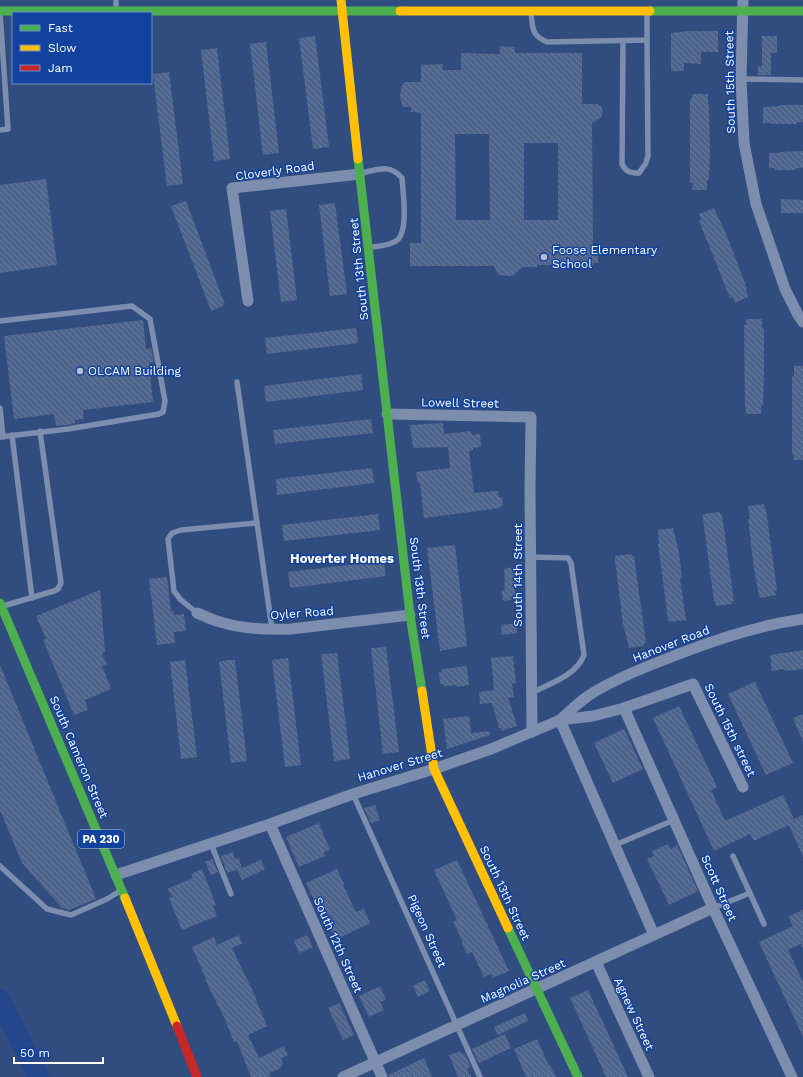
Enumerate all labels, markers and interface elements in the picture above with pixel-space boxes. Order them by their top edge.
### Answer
legend [12,12,152,84]
text: Fast [48,21,73,35]
street label: South 15th Street [722,30,738,134]
text: Slow [48,41,76,55]
text: Jam [48,61,73,75]
street label: Cloverly Road [235,159,315,183]
street label: South 13th Street [347,217,371,321]
place label: Foose Elementary School [552,243,658,271]
marker: Foose Elementary School [539,252,549,262]
place label: OLCAM Building [88,364,182,378]
marker: OLCAM Building [75,366,85,376]
street label: Lowell Street [421,395,499,411]
street label: South 14th Street [511,523,525,627]
street label: South 13th Street [407,536,433,640]
district label: Hoverter Homes [290,551,394,566]
street label: Oyler Road [270,604,334,622]
street label: Hanover Road [631,623,711,665]
street label: South 15th street [701,681,759,779]
street label: South Cameron Street [47,694,111,820]
street label: Hanover Street [356,745,444,785]
road number: PA 230 [78,830,124,848]
street label: South 13th Street [477,843,533,943]
street label: Scott Street [698,853,740,923]
street label: Pigeon Street [405,892,449,970]
street label: South 12th Street [311,895,365,995]
street label: Magnolia Street [478,956,568,1006]
street label: Agnew Street [611,975,657,1053]
scale bar [14,1039,103,1065]
text: 50 m [20,1046,50,1060]

